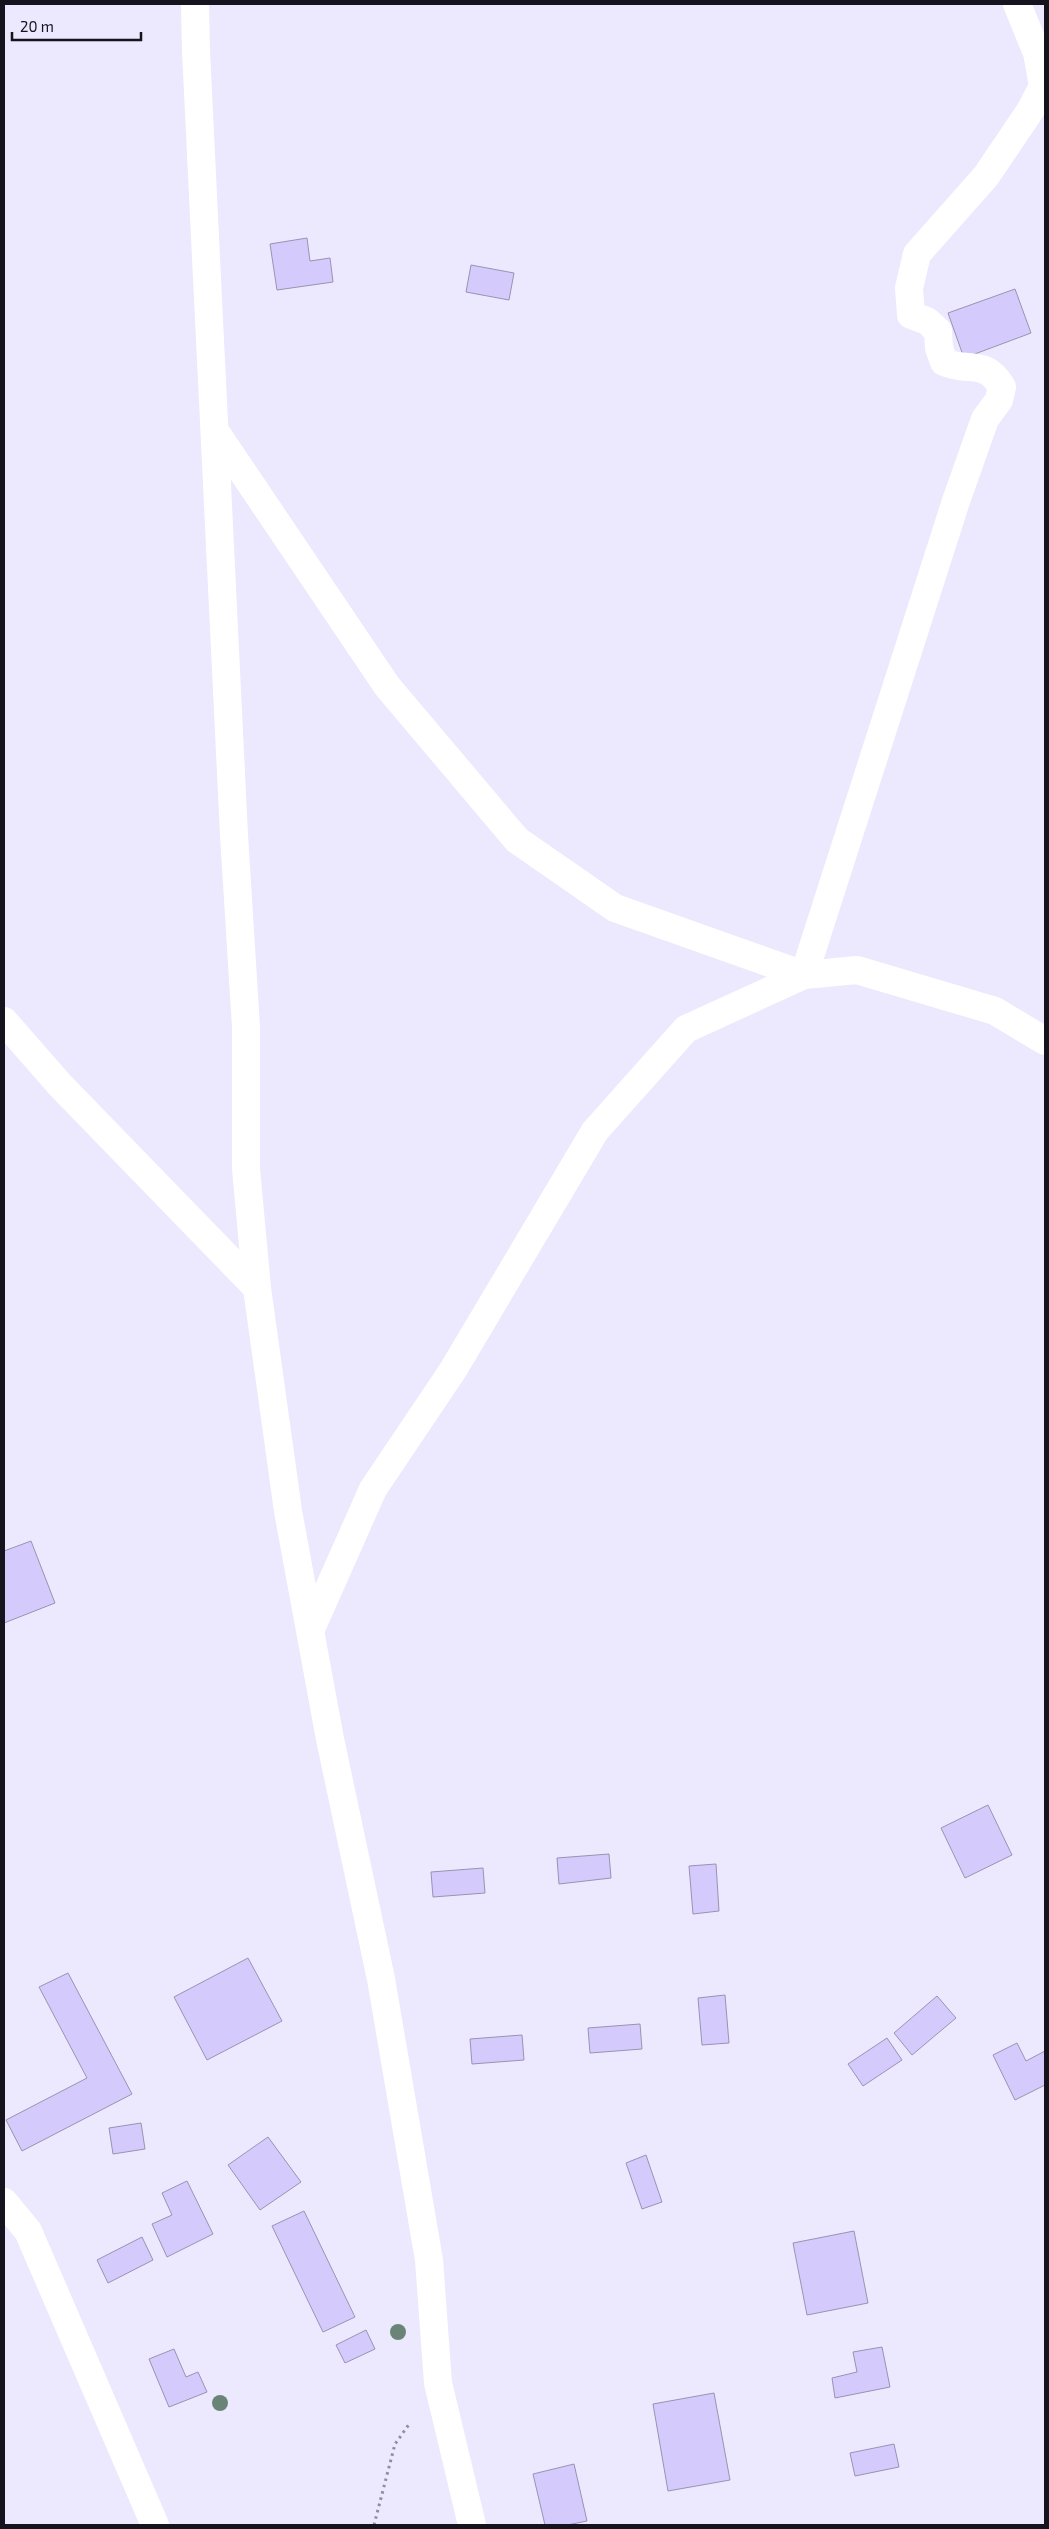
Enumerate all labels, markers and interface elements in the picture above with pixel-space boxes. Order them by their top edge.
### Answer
scale bar [12,10,141,42]
text: 20 m [20,17,54,35]

